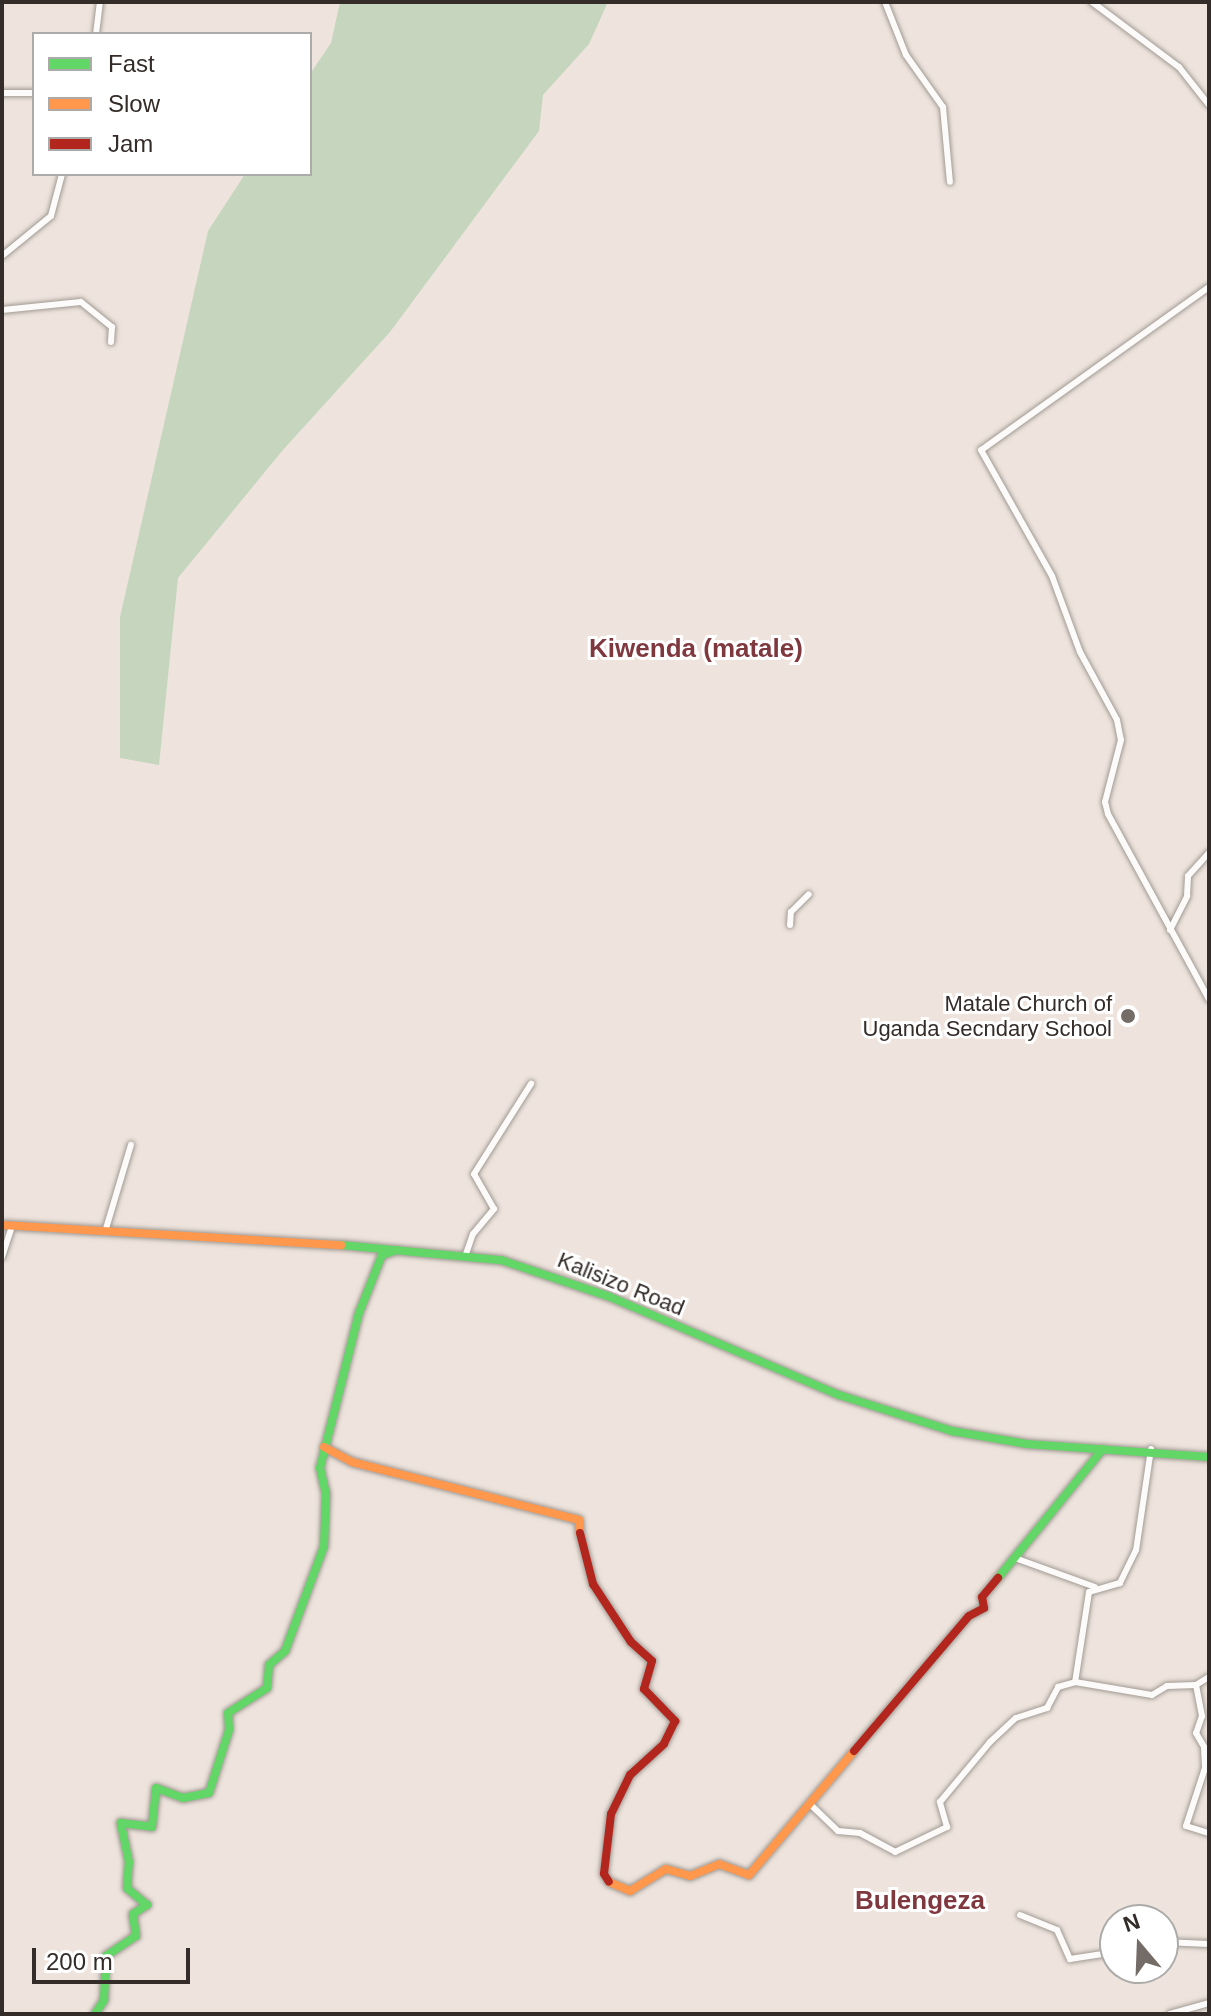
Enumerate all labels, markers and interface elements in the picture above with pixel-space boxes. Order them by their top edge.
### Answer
legend [32,32,312,176]
text: Fast [108,50,155,77]
text: Slow [108,90,160,117]
text: Jam [108,130,153,157]
district label: Kiwenda (matale) [589,633,803,665]
place label: Matale Church of Uganda Secndary School [863,990,1112,1042]
marker: Matale Church of Uganda Secndary School [1119,1007,1137,1025]
street label: Kalisizo Road [554,1247,688,1321]
district label: Bulengeza [855,1885,985,1917]
north arrow [1099,1904,1179,1984]
text: N [1120,1908,1143,1937]
scale bar [36,1932,194,1982]
text: 200 m [46,1948,113,1975]

